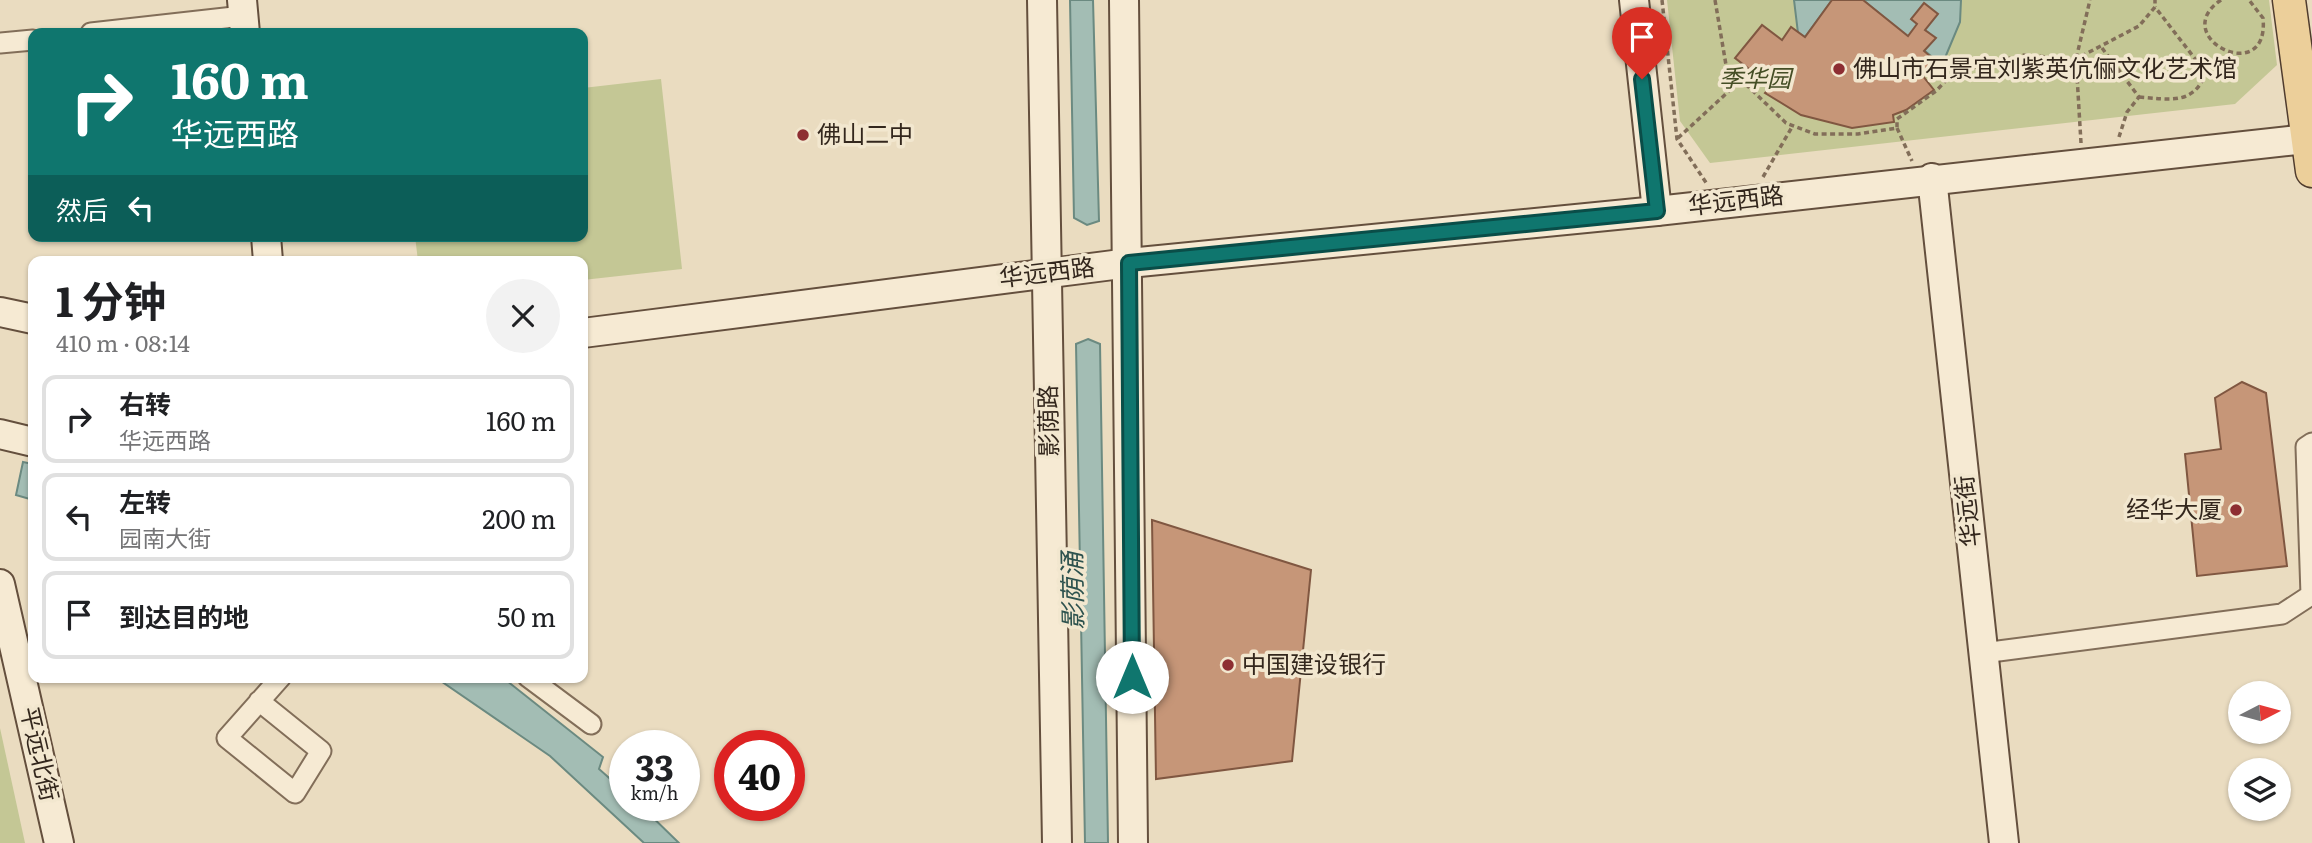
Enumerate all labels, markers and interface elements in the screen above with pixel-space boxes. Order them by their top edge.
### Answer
pin [1612,7,1672,79]
icon: arrive [1623,18,1661,56]
text: 160 m [171,41,309,114]
place label: 佛山市石景宜刘紫英伉俪文化艺术馆 [1853,49,2237,84]
icon: right [56,56,147,147]
park label: 季华园 [1719,59,1794,94]
marker: 佛山市石景宜刘紫英伉俪文化艺术馆 [1831,61,1847,77]
text: 华远西路 [171,108,299,156]
place label: 佛山二中 [817,115,913,150]
marker: 佛山二中 [795,127,811,143]
street label: 华远西路 [1686,175,1785,222]
text: 然后 [56,189,108,228]
icon: left [122,189,160,227]
street label: 华远西路 [997,247,1096,294]
text: 1 分钟 [56,268,166,330]
button: close [486,279,560,353]
text: 410 m · 08:14 [56,325,190,359]
text: 右转 [119,383,171,422]
street label: 影荫路 [1028,385,1065,457]
icon: right [60,400,98,438]
text: 160 m [486,400,556,439]
text: 华远西路 [119,422,211,456]
street label: 华远街 [1944,474,1987,549]
text: 左转 [119,481,171,520]
place label: 经华大厦 [2126,490,2222,525]
icon: left [60,498,98,536]
text: 200 m [482,498,556,537]
marker: 经华大厦 [2228,502,2244,518]
text: 园南大街 [119,520,211,554]
water label: 影荫涌 [1050,549,1091,630]
icon: arrive [60,596,98,634]
text: 到达目的地 [119,596,249,635]
text: 50 m [497,596,556,635]
position arrow [1095,640,1169,714]
place label: 中国建设银行 [1242,645,1386,680]
marker: 中国建设银行 [1220,657,1236,673]
north arrow [2228,681,2291,744]
map controls [2228,681,2291,821]
street label: 平远北街 [14,703,69,804]
speed limit sign: 40 [714,730,805,821]
text: 33 [635,740,674,792]
button: layers [2228,758,2291,821]
text: km/h [631,779,678,806]

